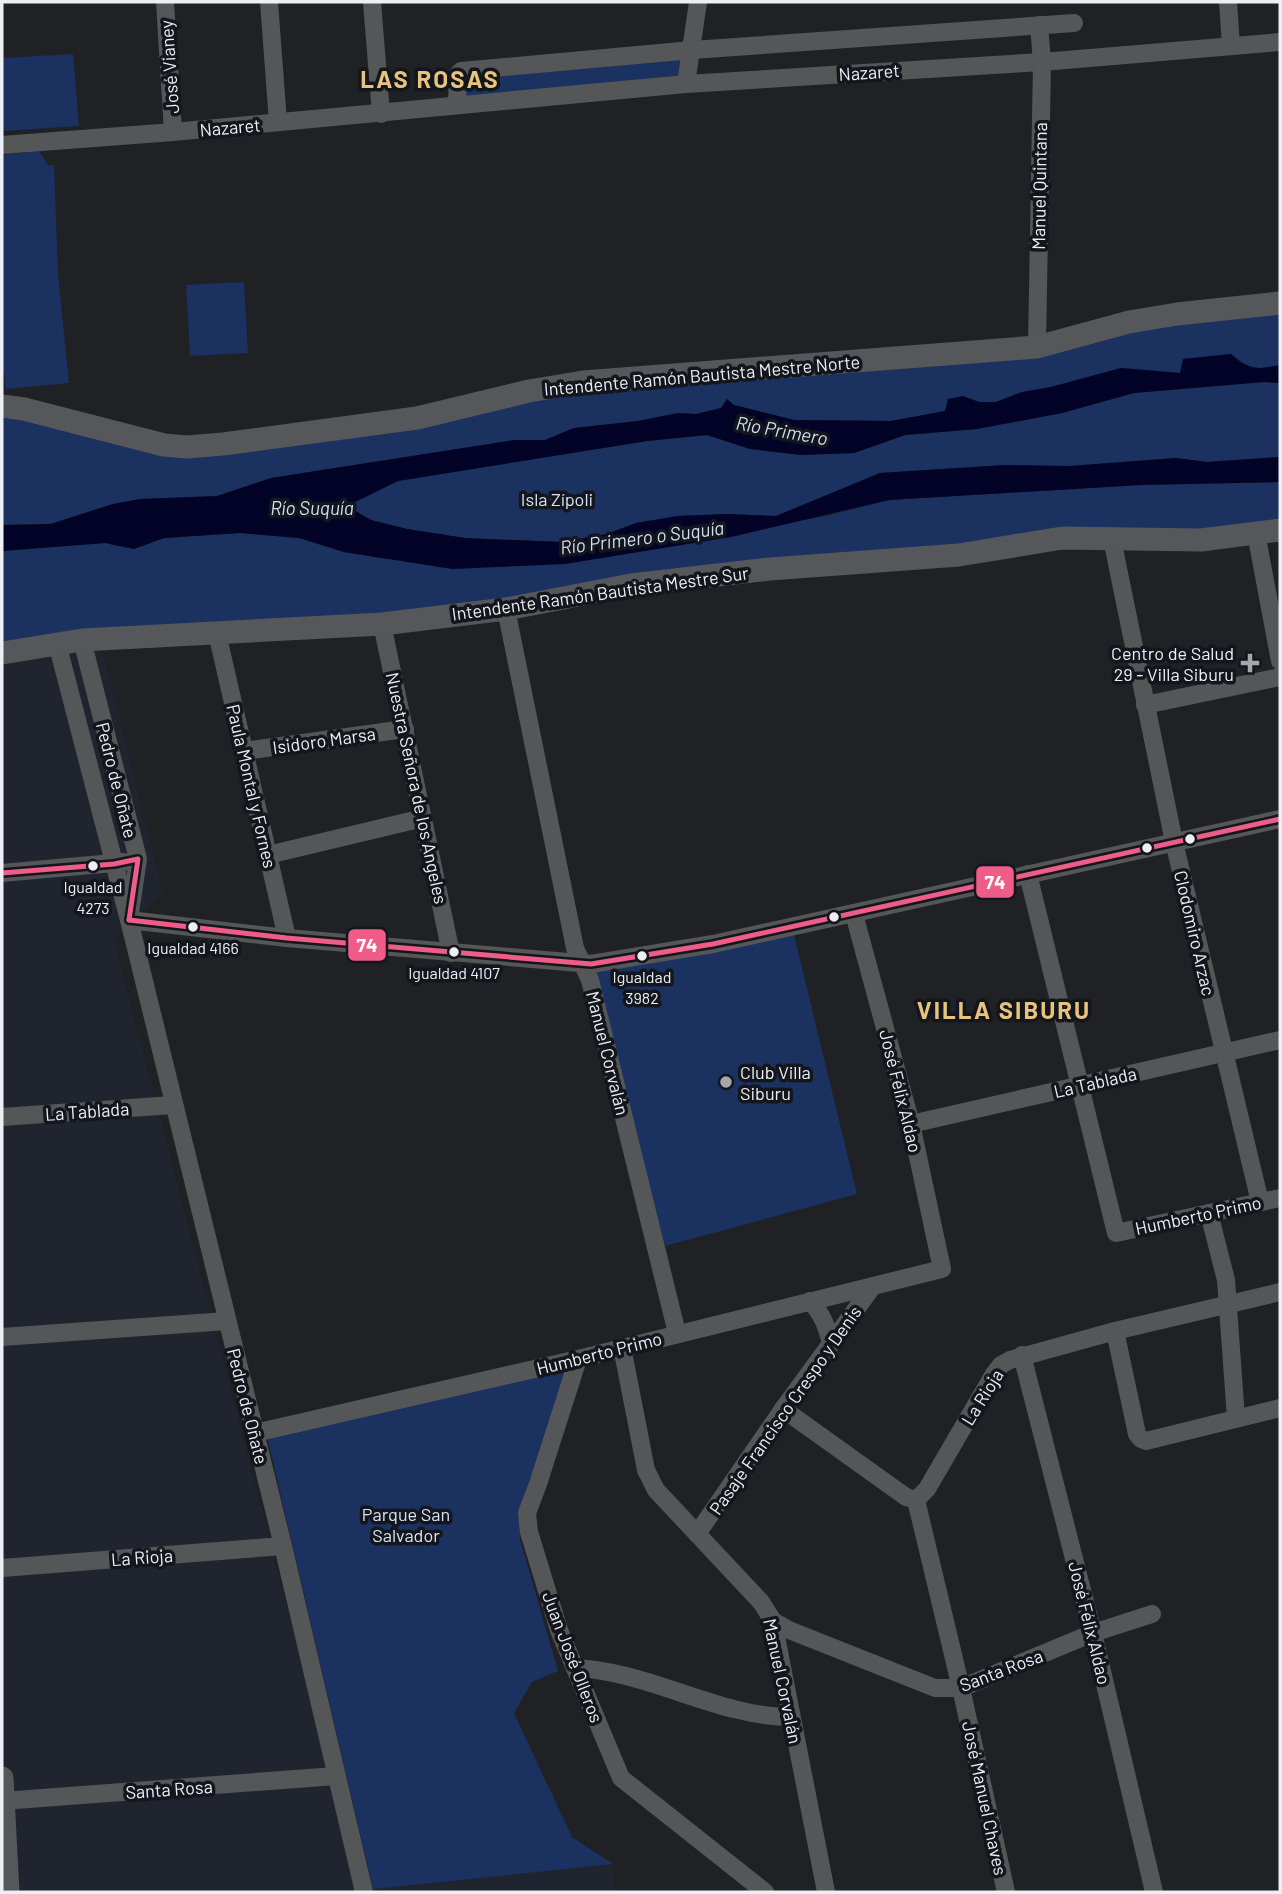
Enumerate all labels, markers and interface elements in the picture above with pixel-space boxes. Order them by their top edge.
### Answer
street label: José Vianey [155,20,183,114]
street label: Nazaret [838,59,900,85]
district label: LAS ROSAS [360,64,500,93]
street label: Nazaret [199,113,261,141]
street label: Manuel Quintana [1027,122,1051,250]
street label: Intendente Ramón Bautista Mestre Norte [543,350,861,400]
water label: Río Primero [734,411,830,449]
park label: Isla Zípoli [521,488,593,510]
water label: Río Suquía [270,496,354,519]
water label: Río Primero o Suquía [559,516,725,558]
street label: Intendente Ramón Bautista Mestre Sur [450,561,750,625]
place label: Centro de Salud 29 - Villa Siburu [1111,642,1234,685]
marker: Centro de Salud 29 - Villa Siburu [1240,653,1260,673]
street label: Nuestra Señora de los Angeles [382,670,452,906]
street label: Paula Montal y Fornes [222,702,282,870]
street label: Pedro de Oñate [92,720,142,840]
street label: Isidoro Marsa [271,722,377,758]
unlabelled marker [1183,832,1197,846]
unlabelled marker [1140,841,1154,855]
marker: Igualdad 4273 [86,859,100,873]
line badge: 74 [975,865,1015,899]
street label: Clodomiro Arzac [1170,868,1220,998]
text: 74 [985,870,1005,893]
place label: Igualdad 4273 [64,877,122,917]
unlabelled marker [827,910,841,924]
marker: Igualdad 4166 [186,920,200,934]
line badge: 74 [347,928,387,962]
text: 74 [357,933,377,956]
place label: Igualdad 4166 [147,938,239,957]
marker: Igualdad 4107 [447,945,461,959]
marker: Igualdad 3982 [635,949,649,963]
place label: Igualdad 4107 [408,963,500,982]
place label: Igualdad 3982 [613,967,671,1007]
street label: Manuel Corvalán [582,989,634,1117]
district label: VILLA SIBURU [917,995,1091,1024]
street label: José Félix Aldao [875,1027,927,1155]
place label: Club Villa Siburu [740,1061,811,1104]
street label: La Tablada [1051,1062,1139,1102]
marker: Club Villa Siburu [718,1074,734,1090]
street label: La Tablada [44,1097,130,1125]
street label: Humberto Primo [1133,1191,1263,1239]
street label: Pasaje Francisco Crespo y Denis [704,1301,866,1519]
street label: Humberto Primo [534,1327,664,1379]
street label: Pedro de Oñate [223,1346,273,1466]
street label: La Rioja [956,1365,1008,1429]
park label: Parque San Salvador [362,1503,450,1546]
street label: La Rioja [110,1544,174,1570]
street label: José Félix Aldao [1064,1559,1116,1687]
street label: Juan José Olleros [538,1588,608,1726]
street label: Manuel Corvalán [759,1617,807,1745]
street label: Santa Rosa [956,1644,1046,1696]
street label: José Manuel Chaves [958,1719,1012,1877]
street label: Santa Rosa [125,1775,213,1803]

